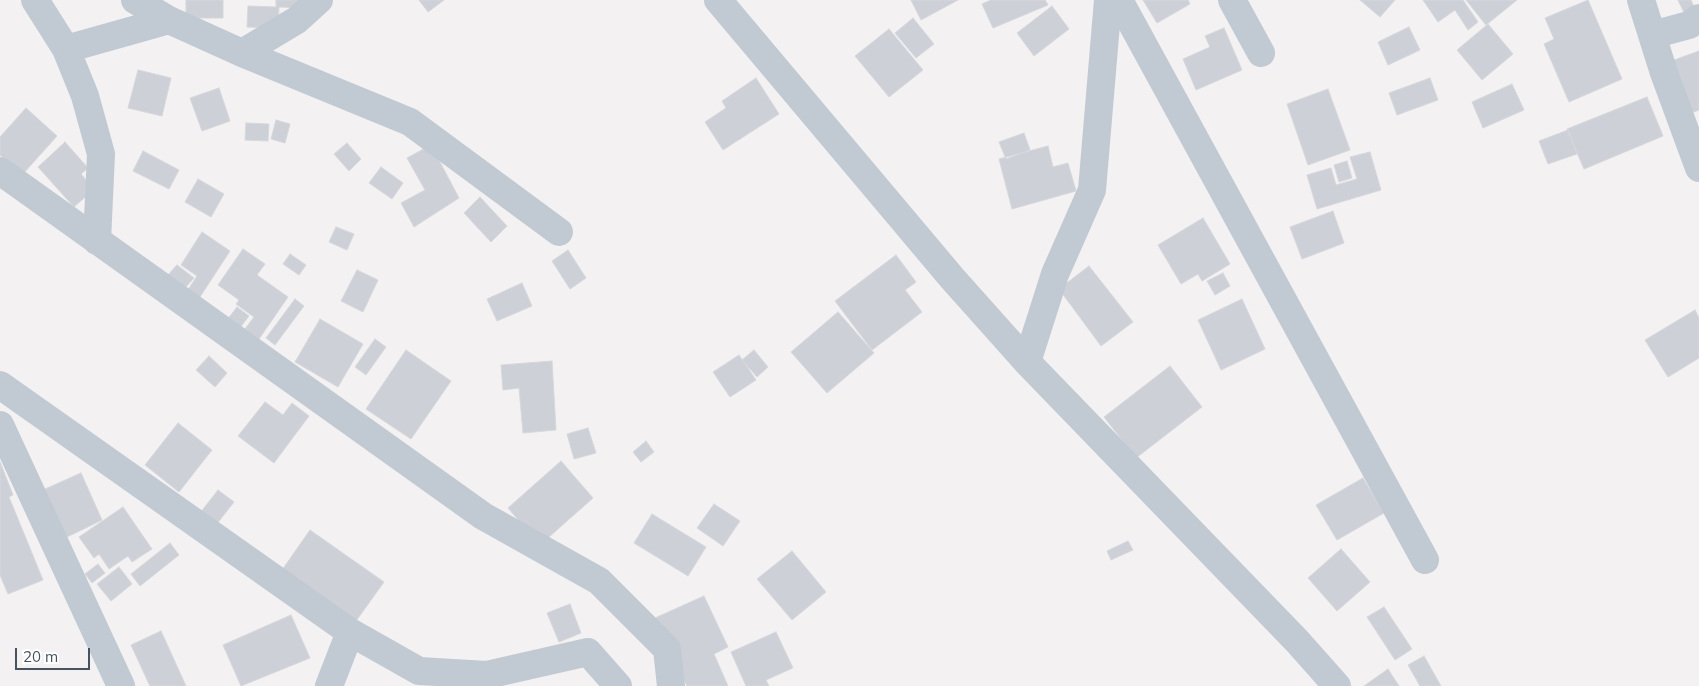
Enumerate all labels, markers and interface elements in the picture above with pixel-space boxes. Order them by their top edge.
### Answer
scale bar [18,638,92,670]
text: 20 m [23,647,58,666]

